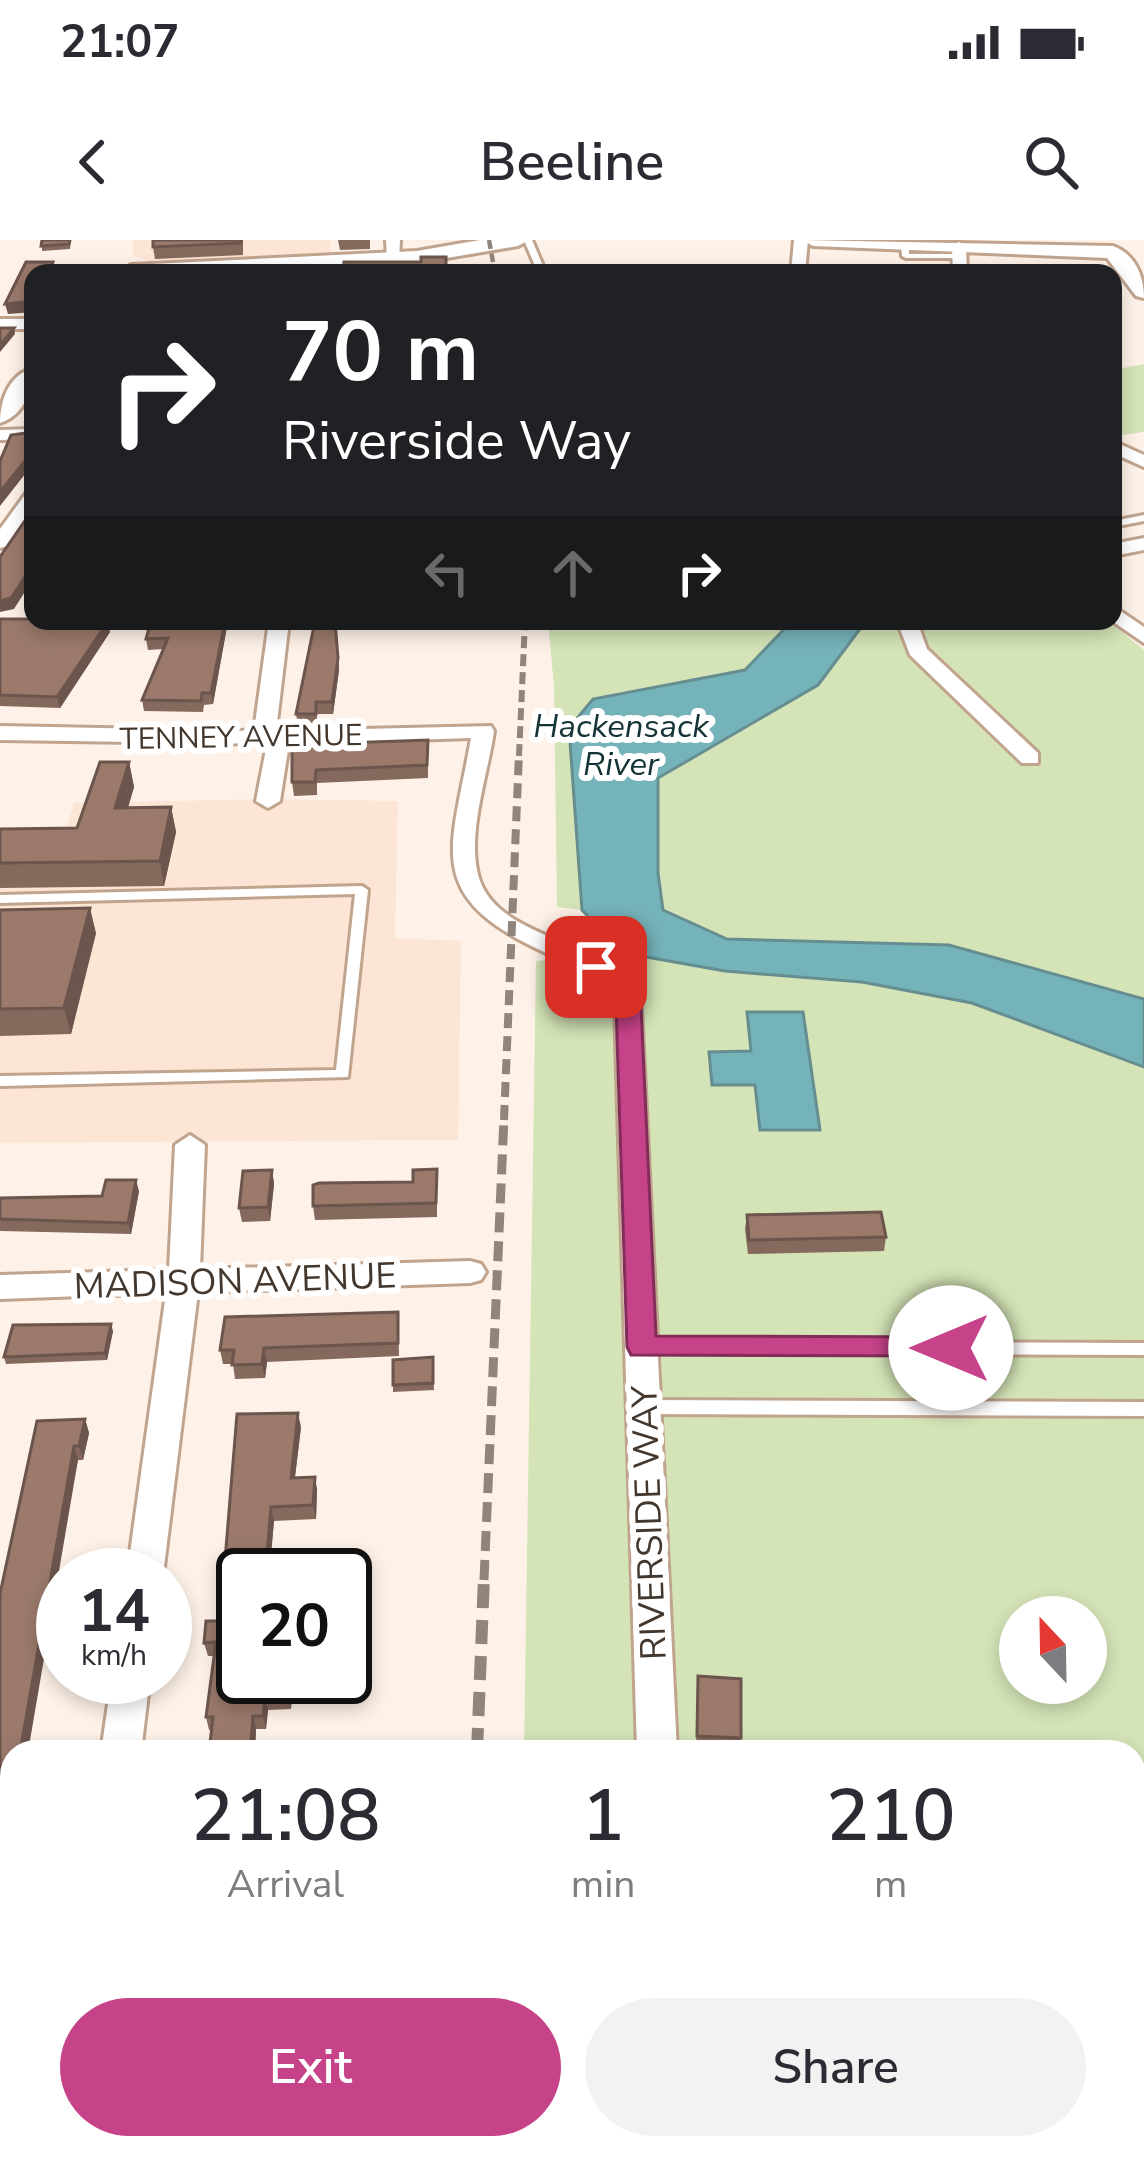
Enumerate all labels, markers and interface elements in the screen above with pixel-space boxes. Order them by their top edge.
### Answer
text: 21:07 [60,12,179,73]
text: Beeline [480,125,664,199]
icon: back [60,129,126,195]
icon: search [1018,129,1084,195]
text: 70 m [282,295,479,410]
icon: right [84,312,240,468]
text: Riverside Way [282,404,631,478]
icon: left [414,540,480,606]
icon: ahead [540,540,606,606]
icon: right [666,540,732,606]
water label: Hackensack River [533,704,710,787]
street label: TENNEY AVENUE [119,715,363,760]
pin [545,916,647,1018]
icon: arrive [563,934,629,1000]
street label: MADISON AVENUE [73,1251,397,1312]
position arrow [888,1285,1014,1411]
street label: RIVERSIDE WAY [620,1384,679,1661]
speed limit sign: 20 [216,1548,372,1704]
text: 14 [78,1570,150,1652]
north arrow [999,1596,1107,1704]
map controls [999,1596,1107,1704]
text: km/h [81,1635,147,1676]
text: 21:08 [190,1767,380,1865]
text: 1 [582,1767,625,1865]
text: 210 [826,1767,955,1865]
text: Arrival [227,1858,344,1911]
text: min [571,1858,635,1911]
text: m [874,1858,907,1911]
button: Exit [60,1998,561,2136]
button: Share [585,1998,1086,2136]

